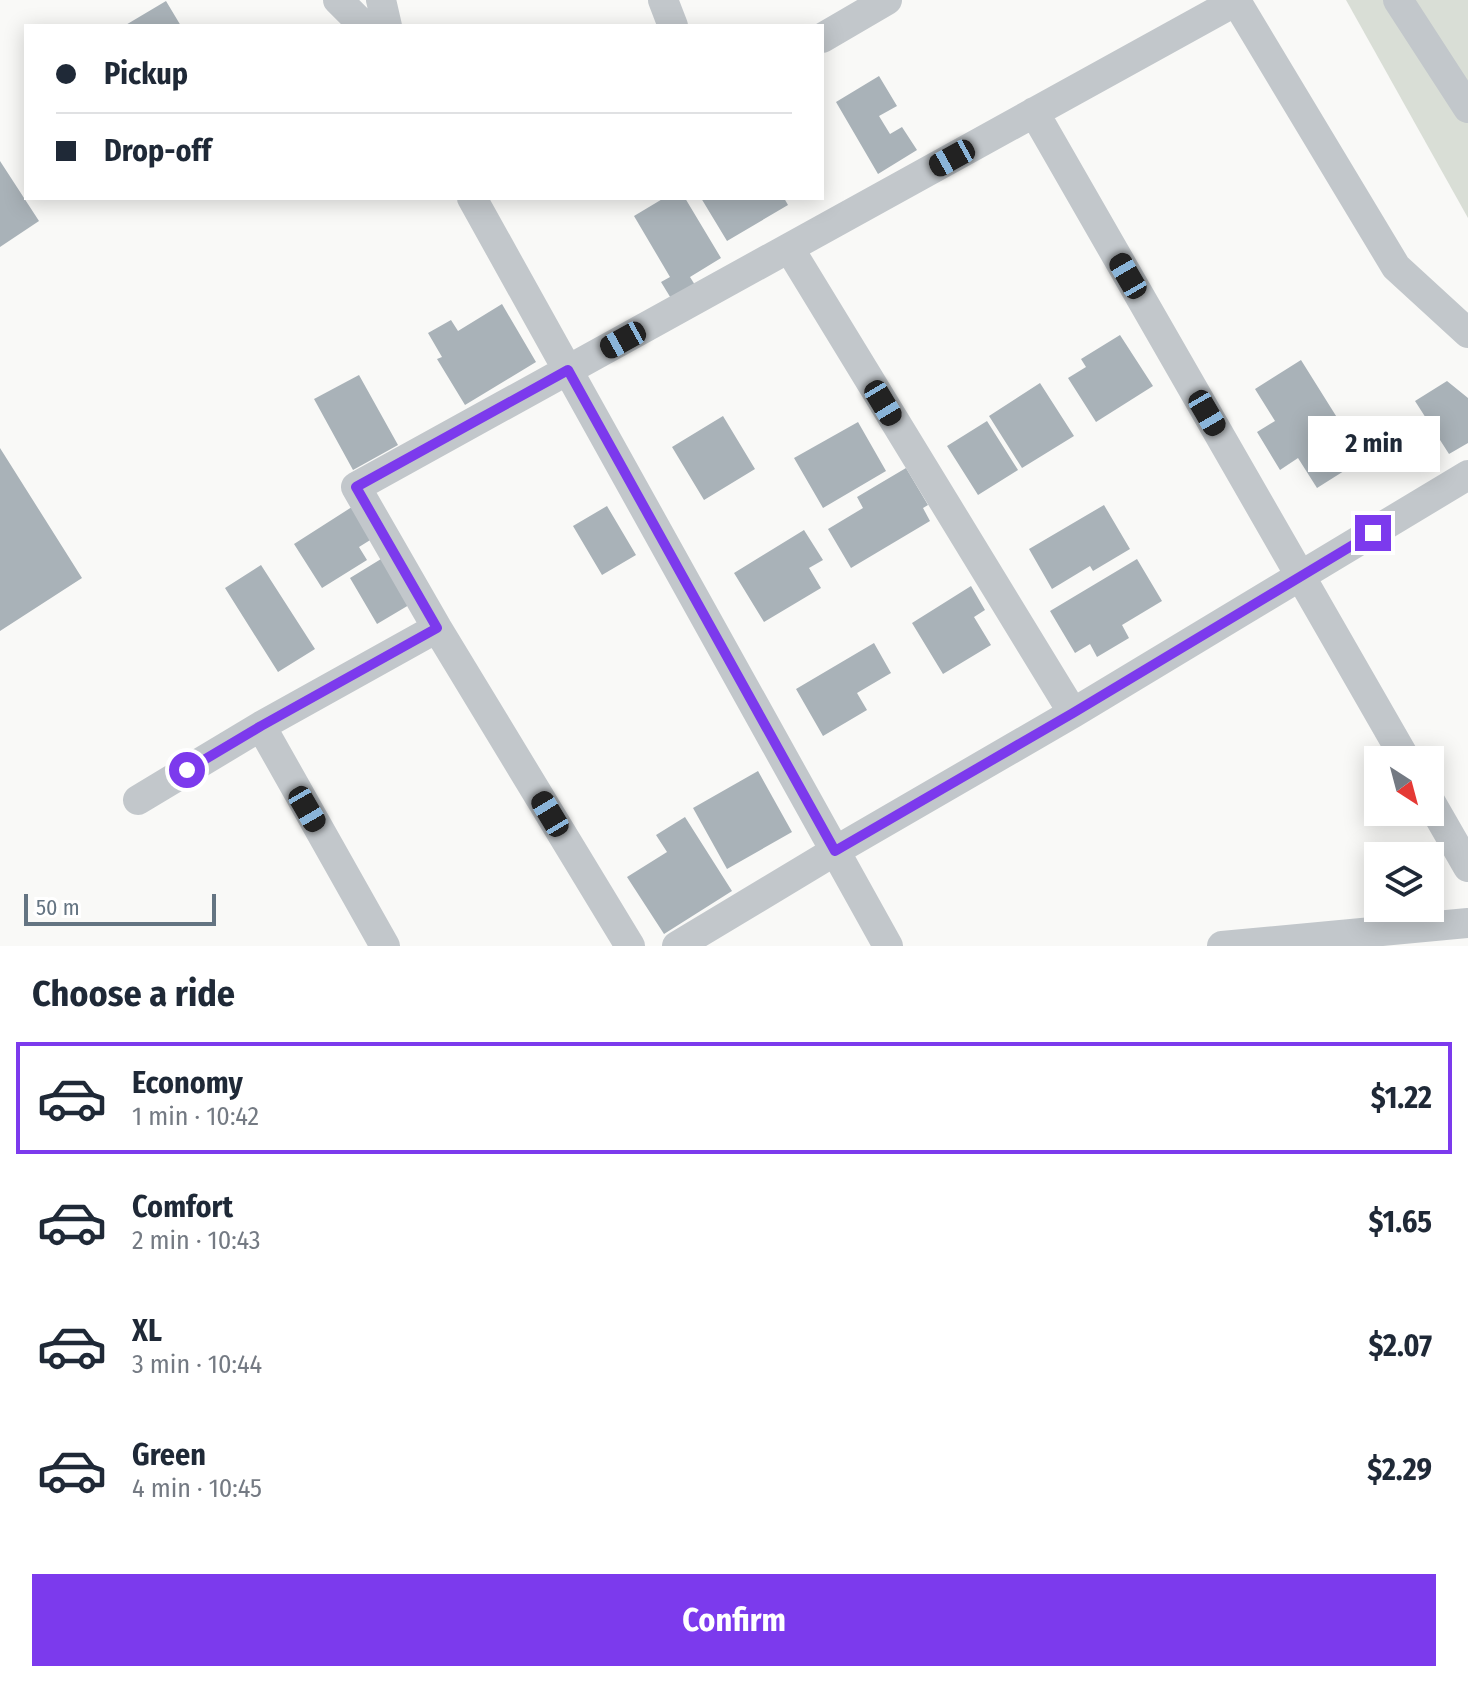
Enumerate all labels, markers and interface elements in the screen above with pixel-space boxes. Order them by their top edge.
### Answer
text: Pickup [104,56,188,92]
text: Drop-off [104,133,211,169]
car [925,136,979,180]
car [1106,249,1150,303]
car [596,318,650,362]
car [860,376,906,430]
car [1185,386,1229,440]
callout: 2 min [1307,417,1439,473]
text: 2 min [1345,428,1403,459]
route end [1355,515,1391,551]
north arrow [1364,746,1444,826]
map controls [1364,746,1444,922]
route start [169,752,205,788]
car [285,782,329,836]
car [527,787,573,841]
button: layers [1364,842,1444,922]
scale bar [24,890,216,926]
text: 50 m [36,894,80,921]
text: Choose a ride [32,972,235,1016]
icon: car [36,1062,108,1134]
text: Economy [132,1065,243,1101]
text: $1.22 [1371,1080,1432,1116]
text: 1 min · 10:42 [132,1101,259,1132]
icon: car [36,1186,108,1258]
text: Comfort [132,1189,233,1225]
text: $1.65 [1369,1204,1432,1240]
text: 2 min · 10:43 [132,1225,261,1256]
icon: car [36,1310,108,1382]
text: XL [132,1313,162,1349]
text: $2.07 [1368,1328,1432,1364]
text: 3 min · 10:44 [132,1349,262,1380]
icon: car [36,1434,108,1506]
text: Green [132,1437,206,1473]
text: $2.29 [1367,1452,1432,1488]
text: 4 min · 10:45 [132,1473,262,1504]
button: Confirm [32,1574,1436,1666]

